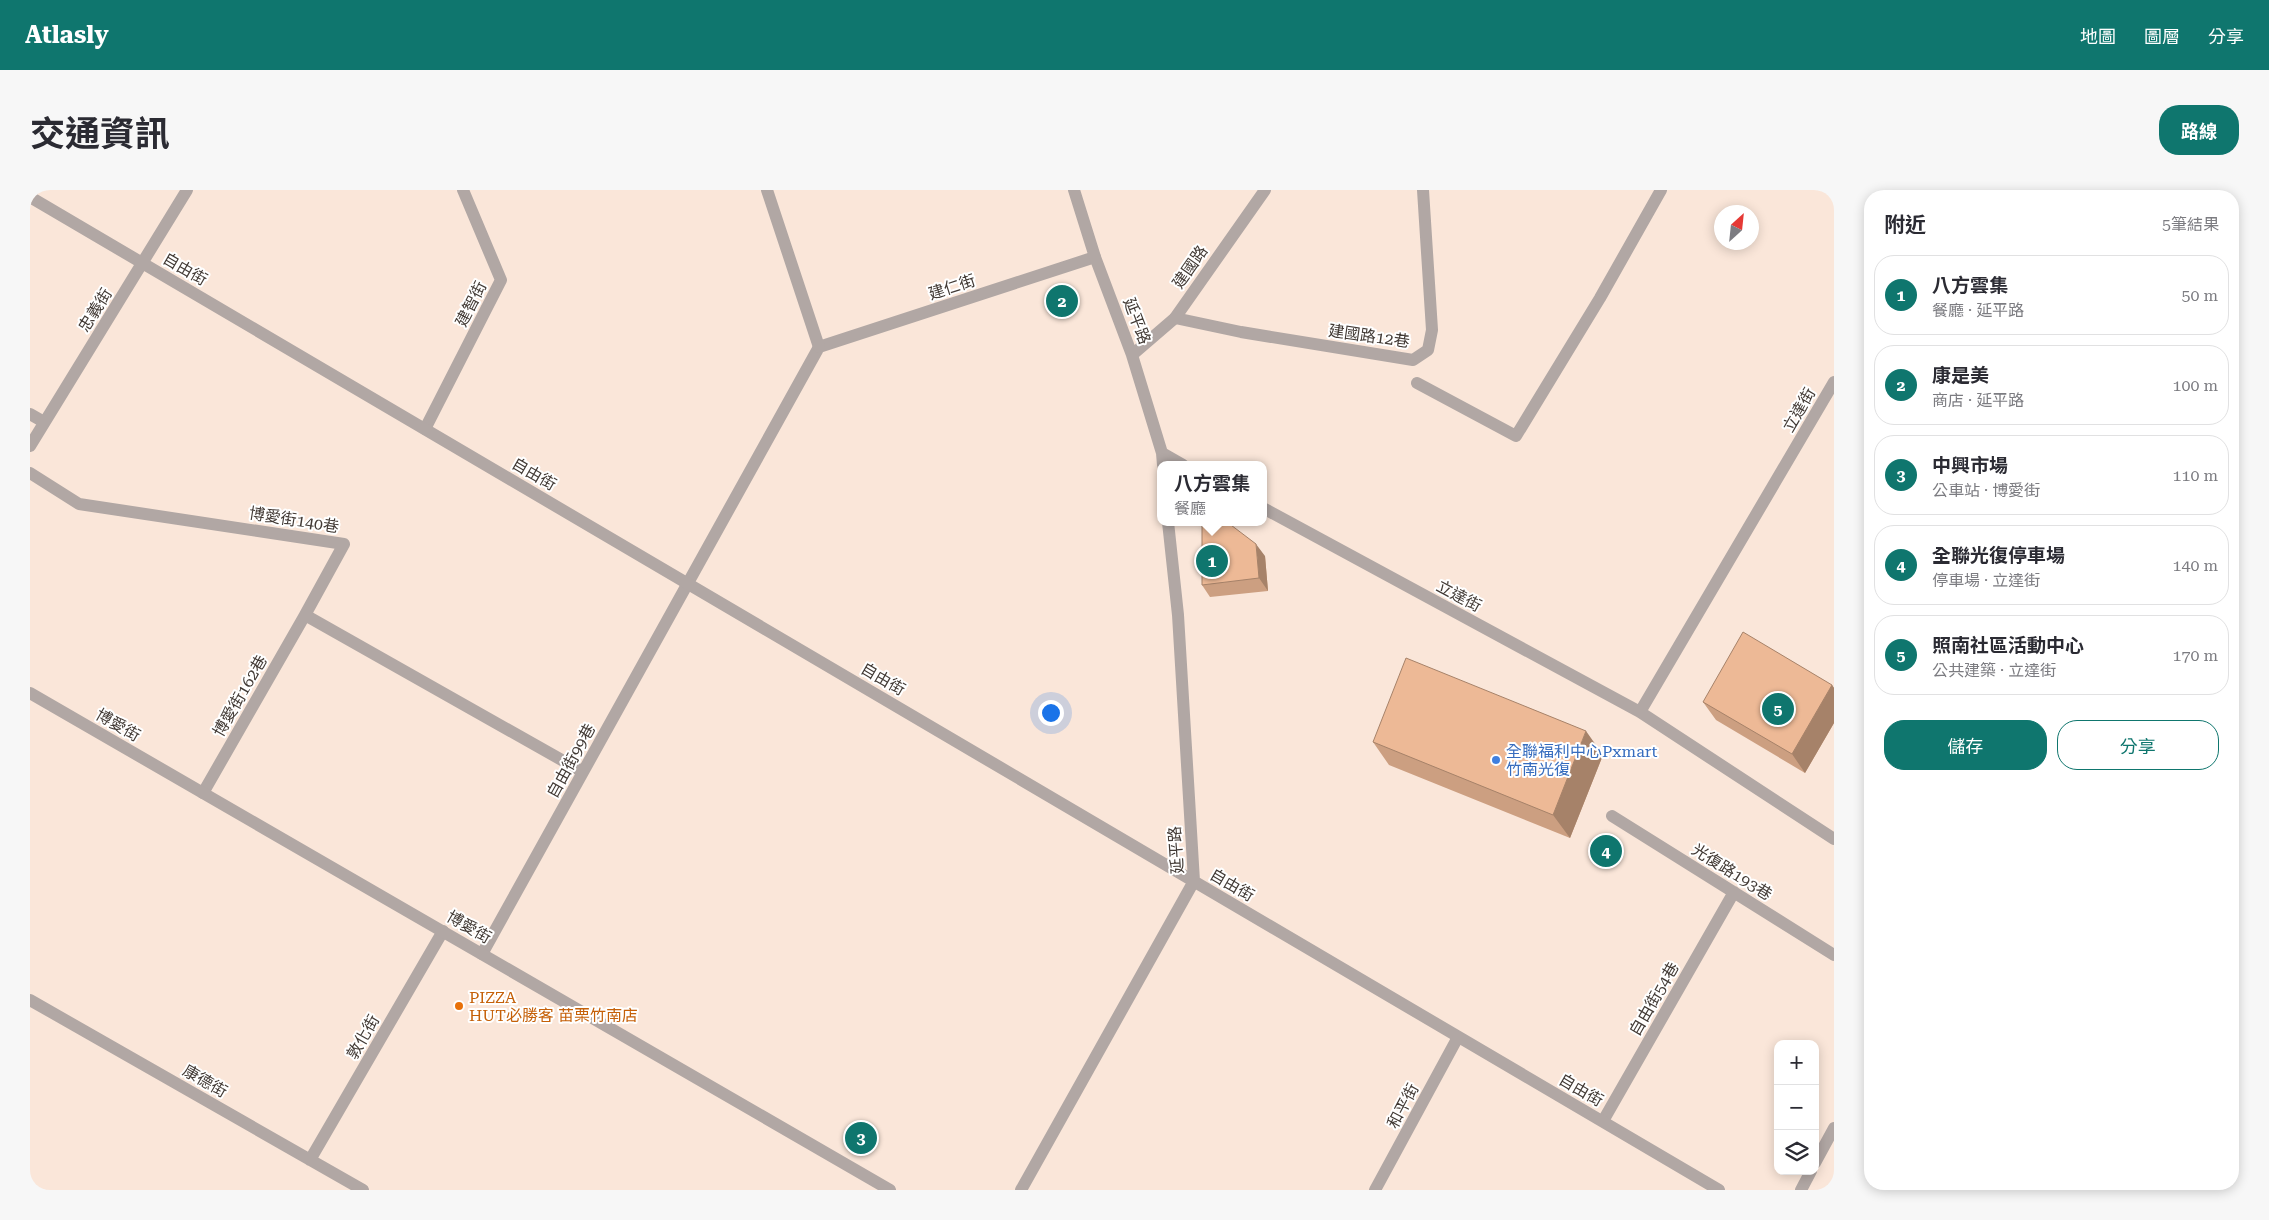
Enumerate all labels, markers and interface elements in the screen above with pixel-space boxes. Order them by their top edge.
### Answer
text: Atlasly [25,21,109,49]
text: 地圖 [2080,26,2116,47]
text: 圖層 [2144,26,2180,47]
text: 分享 [2208,26,2244,47]
button: 路線 [2159,105,2239,155]
text: 交通資訊 [30,114,170,155]
north arrow [1714,205,1759,250]
text: 附近 [1884,213,1926,237]
text: 5筆結果 [2162,215,2219,234]
street label: 建國路 [1168,242,1212,292]
street label: 自由街 [159,249,211,289]
street label: 建仁街 [926,271,978,303]
text: 八方雲集 [1932,274,2008,297]
street label: 建智街 [452,278,490,330]
pin: 2 [1046,282,1078,320]
street label: 忠義街 [74,285,116,335]
text: 1 [1897,286,1905,305]
text: 50 m [2181,286,2218,305]
street label: 延平路 [1120,295,1154,347]
text: 餐廳 · 延平路 [1932,301,2024,320]
street label: 建國路12巷 [1327,321,1411,351]
text: 康是美 [1932,364,1989,387]
text: 2 [1897,376,1905,395]
text: 100 m [2172,376,2218,395]
street label: 立達街 [1779,384,1819,436]
text: 商店 · 延平路 [1932,391,2024,410]
street label: 自由街 [508,454,560,494]
text: 中興市場 [1932,454,2008,477]
popup [1157,461,1267,526]
text: 3 [1897,466,1905,485]
text: 110 m [2172,466,2218,485]
text: 八方雲集 [1174,472,1250,495]
text: 公車站 · 博愛街 [1932,481,2040,500]
text: 餐廳 [1174,499,1206,518]
street label: 博愛街140巷 [248,504,340,536]
pin: 1 [1196,542,1228,580]
text: 全聯光復停車場 [1932,544,2065,567]
text: 4 [1897,556,1905,575]
text: 140 m [2172,556,2218,575]
text: 停車場 · 立達街 [1932,571,2040,590]
street label: 立達街 [1433,576,1485,616]
text: 照南社區活動中心 [1932,634,2084,657]
text: 5 [1897,646,1905,665]
text: 170 m [2172,646,2218,665]
street label: 博愛街162巷 [209,652,271,740]
street label: 自由街 [857,659,909,699]
text: 公共建築 · 立達街 [1932,661,2056,680]
pin: 5 [1762,690,1794,728]
your location [1038,700,1064,726]
street label: 博愛街 [92,705,144,745]
button: 儲存 [1884,720,2047,770]
button: 分享 [2057,720,2219,770]
street label: 自由街99巷 [543,721,599,801]
place label: 全聯福利中心Pxmart 竹南光復 [1506,742,1658,779]
marker: 全聯福利中心Pxmart 竹南光復 [1490,754,1502,766]
street label: 延平路 [1165,825,1187,875]
pin: 4 [1590,832,1622,870]
street label: 光復路193巷 [1688,840,1776,904]
street label: 自由街 [1206,865,1258,905]
street label: 博愛街 [443,907,495,947]
street label: 自由街54巷 [1625,959,1683,1039]
place label: PIZZA HUT必勝客 苗栗竹南店 [469,988,638,1025]
marker: PIZZA HUT必勝客 苗栗竹南店 [453,1000,465,1012]
street label: 敦化街 [343,1011,383,1063]
map controls [1774,1040,1819,1175]
button: + [1774,1040,1819,1085]
street label: 康德街 [179,1061,231,1101]
street label: 自由街 [1555,1070,1607,1110]
street label: 和平街 [1383,1080,1423,1132]
button: − [1774,1085,1819,1130]
pin: 3 [845,1119,877,1157]
button: layers [1774,1130,1819,1175]

